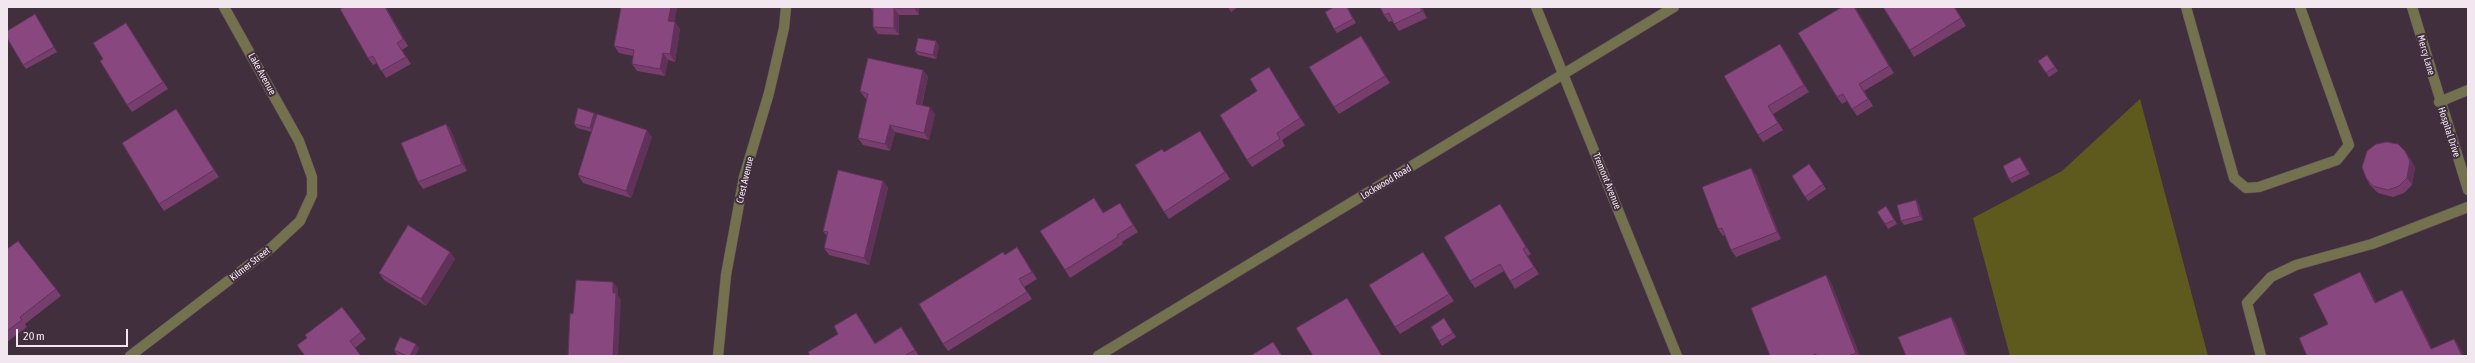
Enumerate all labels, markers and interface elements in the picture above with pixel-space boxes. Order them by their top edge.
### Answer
street label: Mercy Lane [2415,34,2437,76]
street label: Lake Avenue [246,51,278,97]
street label: Hospital Drive [2435,105,2463,159]
street label: Tremont Avenue [1590,151,1624,211]
street label: Crest Avenue [734,156,756,204]
street label: Lockwood Road [1358,162,1414,202]
street label: Kilmer Street [227,245,273,283]
scale bar [18,321,130,347]
text: 20 m [23,329,45,343]

